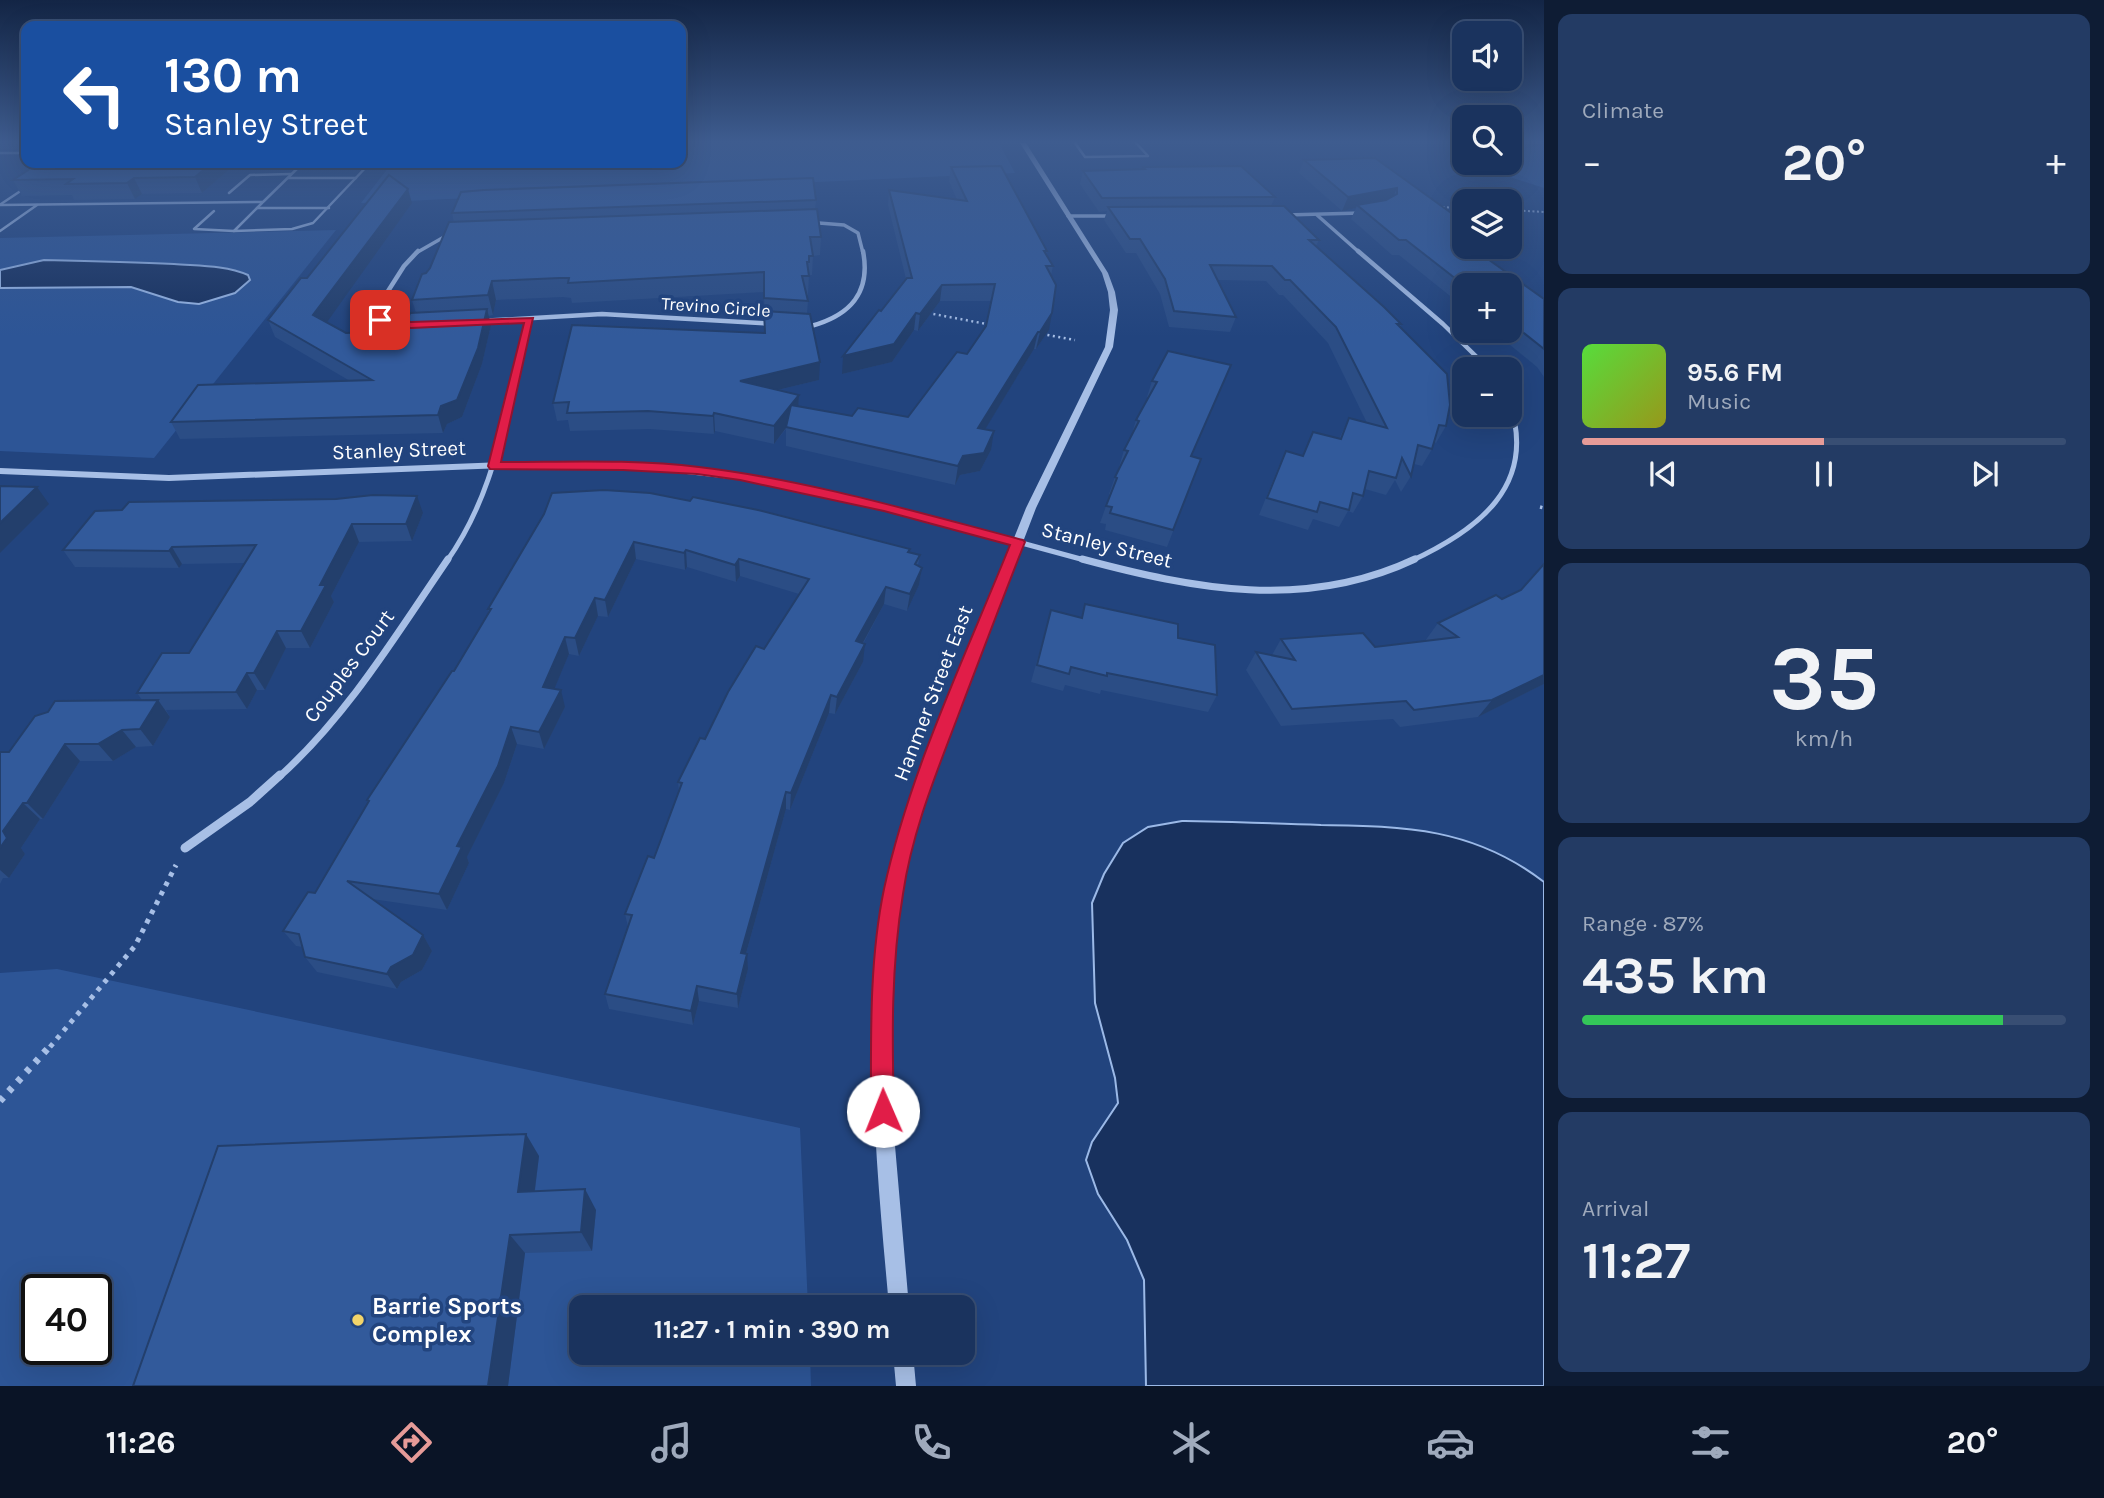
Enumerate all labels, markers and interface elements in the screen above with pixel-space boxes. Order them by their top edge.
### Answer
map controls [1452,21,1522,427]
button: sound [1452,21,1522,91]
text: 130 m [164,47,302,104]
icon: left [49,49,140,140]
text: Climate [1582,97,1664,124]
button: search [1452,105,1522,175]
text: Stanley Street [164,106,368,143]
text: 20° [1782,132,1866,193]
text: − [1582,140,1602,185]
text: + [2046,140,2066,185]
button: layers [1452,189,1522,259]
button: + [1452,273,1522,343]
pin [350,290,410,350]
street label: Trevino Circle [661,292,771,322]
icon: arrive [361,301,399,339]
button: − [1452,357,1522,427]
text: 95.6 FM [1687,357,1783,388]
text: Music [1687,388,1751,415]
street label: Stanley Street [332,436,466,464]
icon: previous [1644,455,1682,493]
icon: pause [1805,455,1843,493]
icon: next [1966,455,2004,493]
street label: Stanley Street [1039,517,1175,573]
street label: Hanmer Street East [888,602,978,784]
street label: Couples Court [299,605,399,727]
text: 35 [1769,626,1879,732]
text: km/h [1795,725,1853,752]
text: Range · 87% [1582,910,1704,937]
text: 435 km [1582,945,1769,1006]
position arrow [846,1074,920,1148]
text: Arrival [1582,1195,1649,1222]
text: 11:27 [1582,1230,1690,1291]
speed limit sign: 40 [21,1274,112,1365]
place label: Barrie Sports Complex [372,1292,522,1348]
marker: Barrie Sports Complex [350,1312,366,1328]
text: 11:27 · 1 min · 390 m [654,1314,890,1345]
icon: directions [387,1418,436,1467]
icon: music [647,1418,696,1467]
icon: phone [907,1418,956,1467]
icon: climate [1167,1418,1216,1467]
icon: car [1426,1418,1475,1467]
icon: filters [1686,1418,1735,1467]
text: 11:26 [105,1424,176,1461]
text: 20° [1946,1424,1998,1461]

